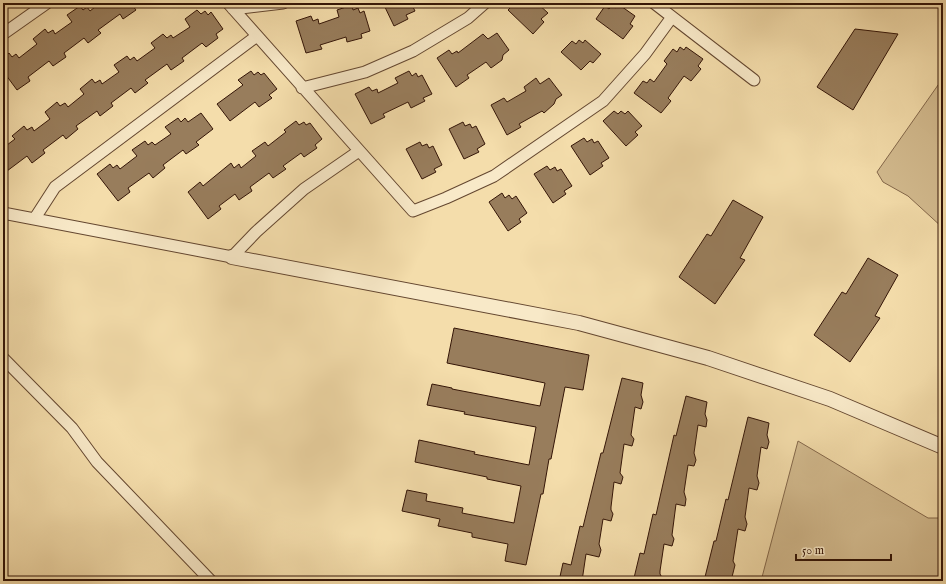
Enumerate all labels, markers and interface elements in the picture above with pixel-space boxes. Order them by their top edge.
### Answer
scale bar [796,536,891,562]
text: 50 m [802,543,824,558]

